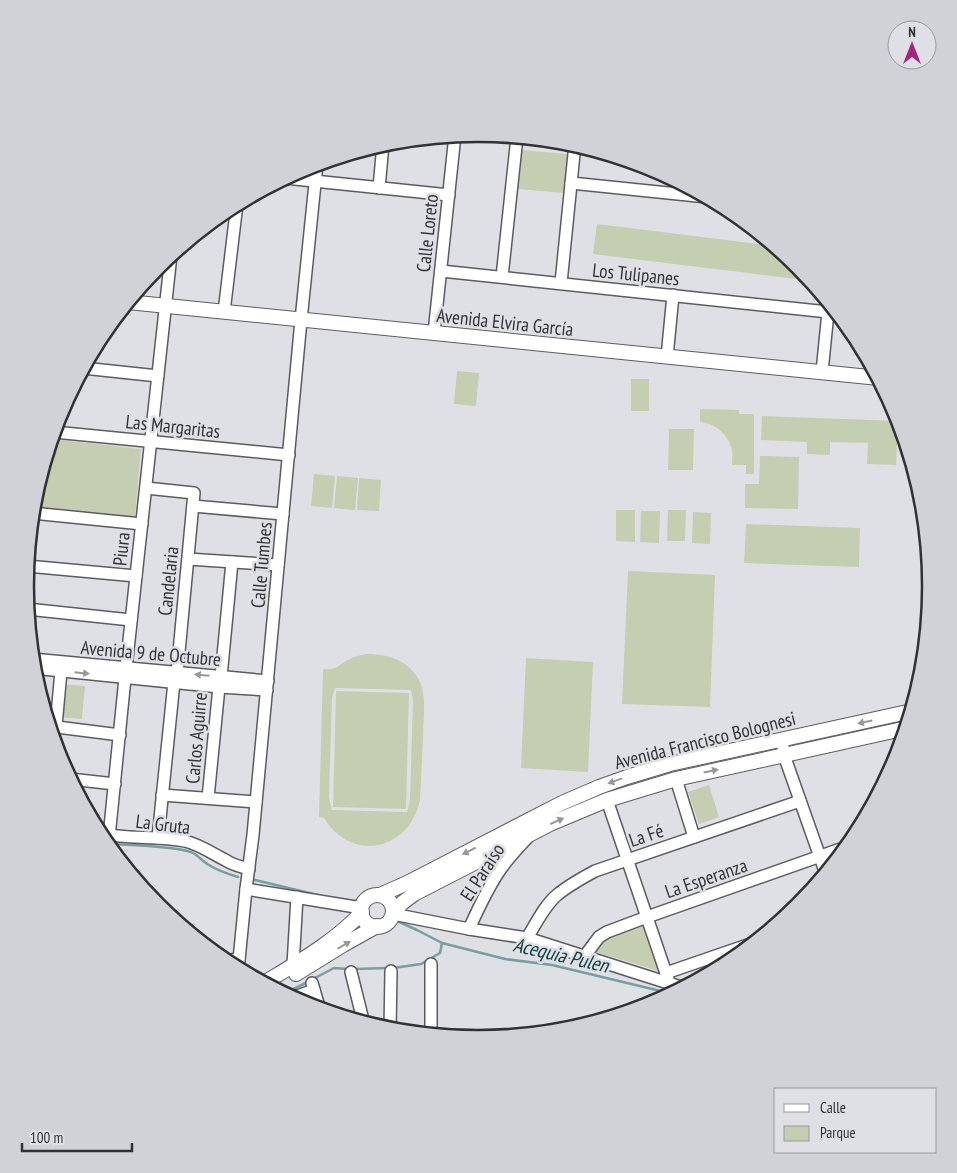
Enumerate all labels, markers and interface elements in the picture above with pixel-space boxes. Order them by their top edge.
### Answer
north arrow [887,20,937,70]
text: N [908,23,916,41]
street label: Calle Loreto [411,193,443,273]
street label: Los Tulipanes [591,257,681,291]
street label: Avenida Elvira García [435,303,575,341]
street label: Las Margaritas [125,409,221,443]
street label: Calle Tumbes [245,521,277,609]
street label: Piura [107,531,135,567]
street label: Candelaria [152,545,184,617]
street label: Avenida 9 de Octubre [80,635,222,671]
one-way arrow [74,669,90,677]
one-way arrow [193,671,209,679]
street label: Carlos Aguirre [180,691,212,785]
street label: Avenida Francisco Bolognesi [612,706,798,774]
one-way arrow [857,718,872,726]
one-way arrow [704,767,719,775]
one-way arrow [608,778,623,785]
street label: La Gruta [134,809,192,839]
one-way arrow [550,817,564,825]
street label: La Fé [626,818,667,852]
street label: El Paraíso [455,839,509,905]
one-way arrow [462,847,476,855]
street label: La Esperanza [662,853,750,903]
water label: Acequia Pulen [511,931,612,979]
one-way arrow [338,940,351,949]
legend [774,1088,937,1153]
text: Calle [820,1098,846,1117]
scale bar [22,1120,132,1152]
text: Parque [820,1123,856,1142]
text: 100 m [30,1128,63,1147]

